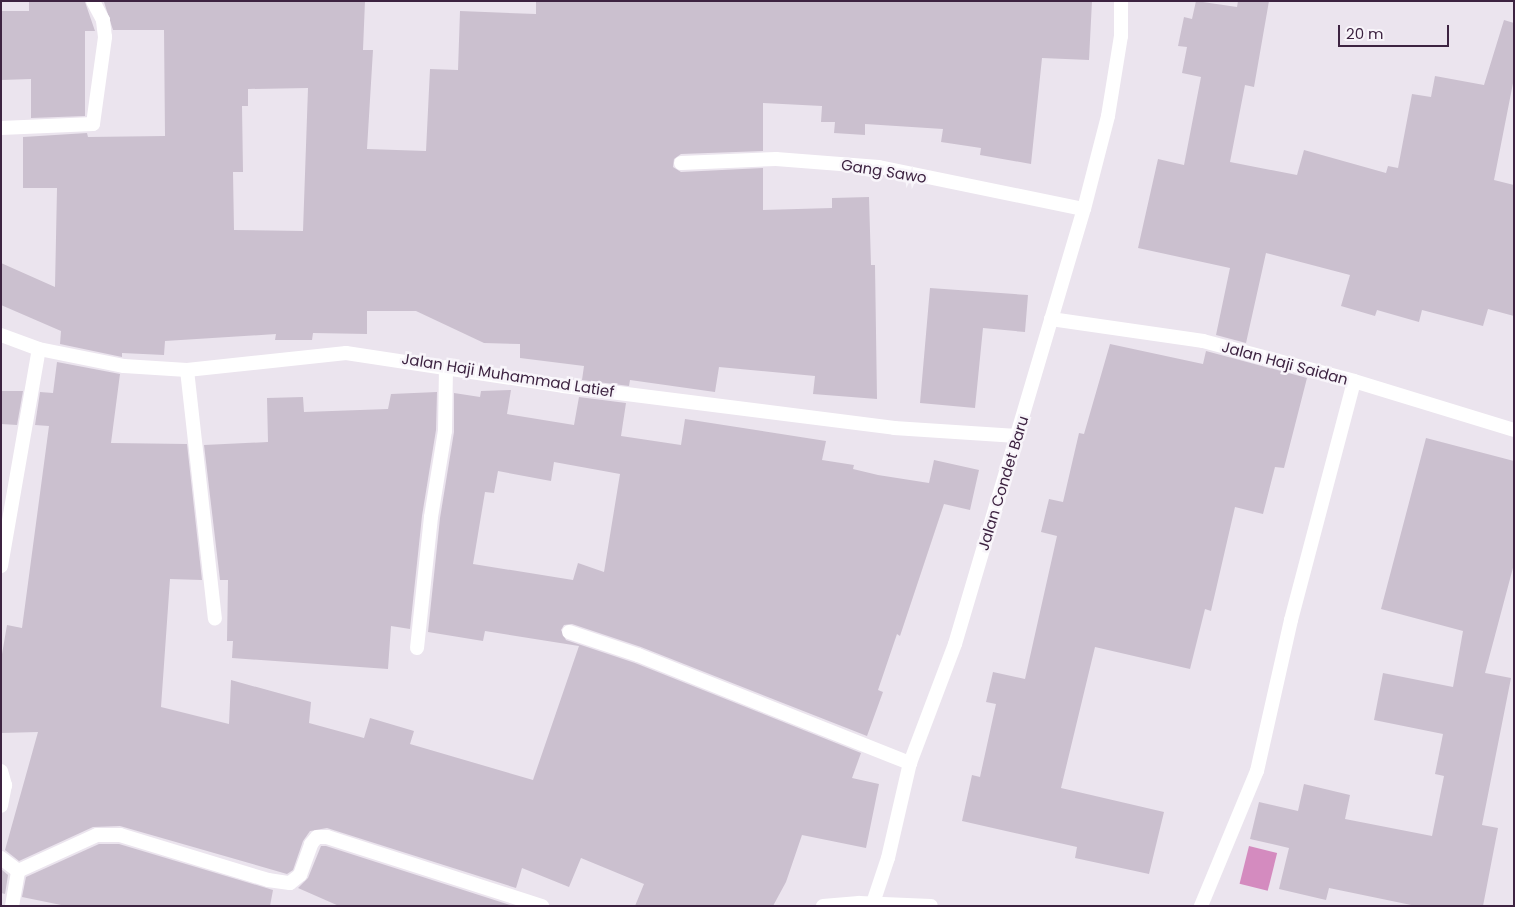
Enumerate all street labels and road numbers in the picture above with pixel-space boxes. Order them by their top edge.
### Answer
street label: Gang Sawo [840,155,928,187]
street label: Jalan Haji Saidan [1220,337,1350,389]
street label: Jalan Haji Muhammad Latief [400,349,616,401]
street label: Jalan Condet Baru [974,414,1032,552]

